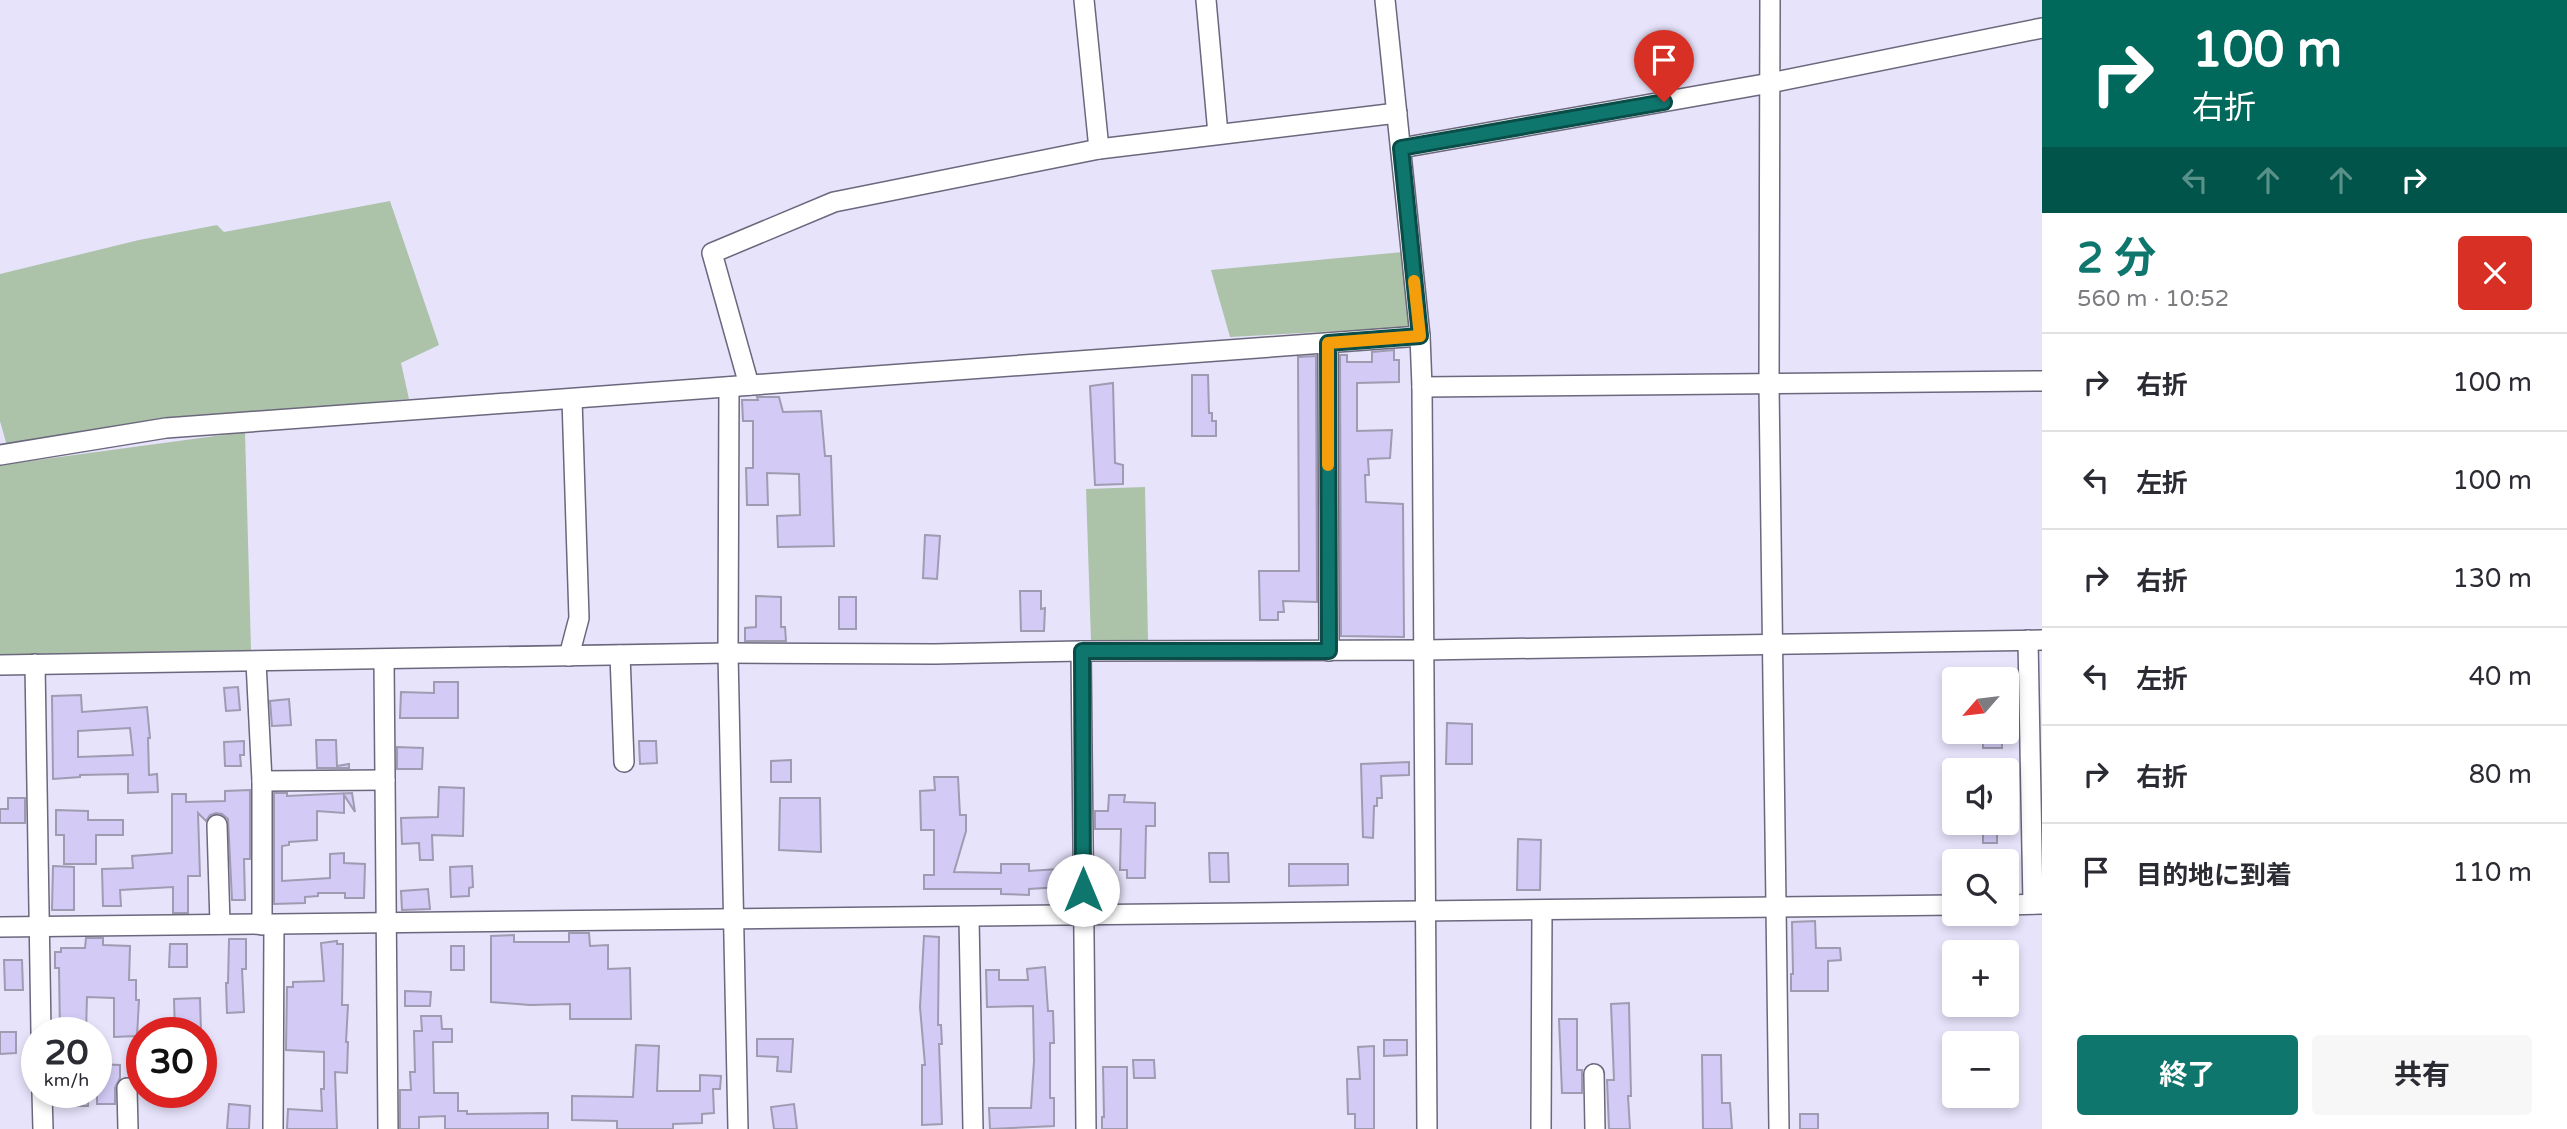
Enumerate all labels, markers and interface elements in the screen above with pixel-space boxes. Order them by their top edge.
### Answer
text: 100 m [2192,21,2342,80]
icon: right [2077,28,2168,119]
pin [1634,30,1694,102]
icon: arrive [1645,41,1683,79]
text: 右折 [2192,89,2256,127]
icon: left [2176,161,2214,199]
icon: ahead [2249,161,2287,199]
icon: ahead [2322,161,2360,199]
icon: right [2395,161,2433,199]
text: 2 分 [2077,233,2156,284]
button: close [2458,236,2532,310]
text: 560 m · 10:52 [2077,285,2229,313]
icon: right [2077,363,2115,401]
text: 100 m [2452,367,2532,398]
text: 右折 [2136,370,2188,401]
icon: left [2077,461,2115,499]
text: 100 m [2452,465,2532,496]
text: 左折 [2136,468,2188,499]
icon: right [2077,559,2115,597]
text: 130 m [2452,563,2532,594]
text: 右折 [2136,566,2188,597]
icon: left [2077,657,2115,695]
text: 40 m [2469,661,2532,692]
text: 左折 [2136,664,2188,695]
north arrow [1942,667,2020,744]
map controls [1942,667,2019,1108]
icon: right [2077,755,2115,793]
button: sound [1942,758,2019,835]
text: 80 m [2469,759,2532,790]
text: 右折 [2136,762,2188,793]
button: search [1942,849,2019,926]
position arrow [1046,853,1120,927]
icon: arrive [2077,853,2115,891]
text: 110 m [2452,857,2532,888]
text: 目的地に到着 [2136,860,2292,891]
button: + [1942,940,2019,1017]
speed limit sign: 30 [126,1017,217,1108]
button: − [1942,1031,2019,1108]
text: 20 [45,1032,88,1074]
button: 終了 [2077,1035,2298,1115]
button: 共有 [2312,1035,2532,1115]
text: km/h [44,1069,89,1091]

